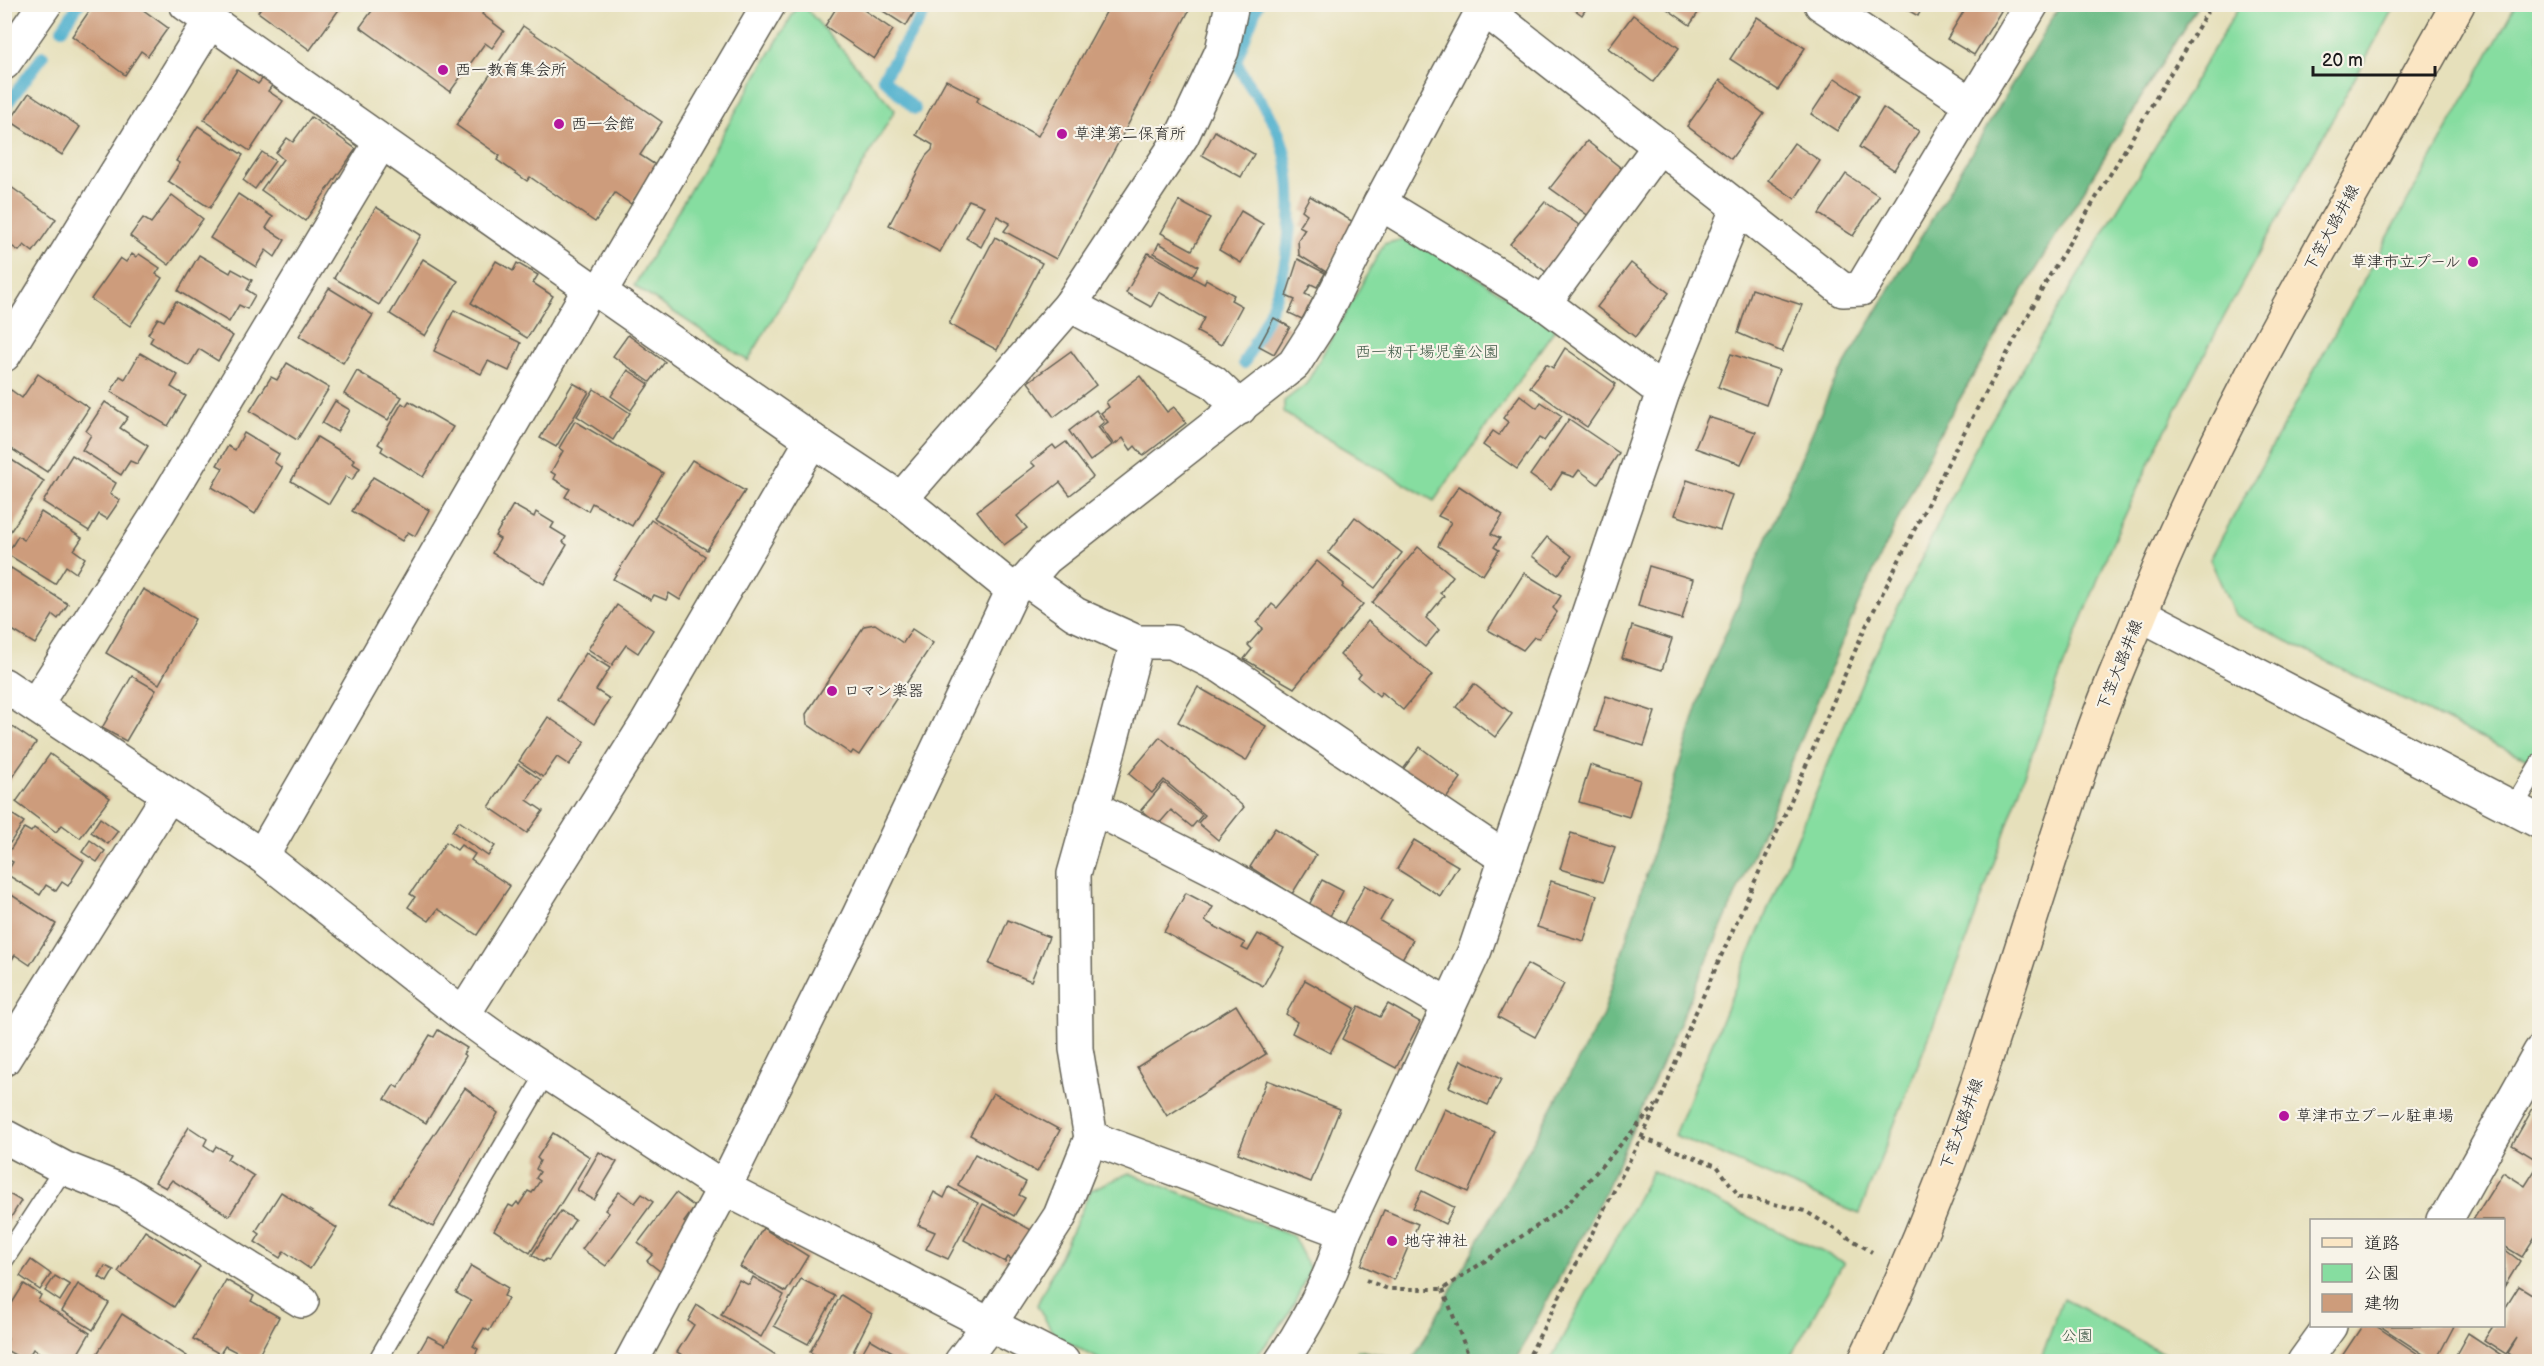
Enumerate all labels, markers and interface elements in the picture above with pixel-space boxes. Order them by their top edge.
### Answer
scale bar [2313,39,2434,77]
text: 20 m [2322,50,2363,71]
place label: 西一教育集会所 [455,61,567,80]
marker: 西一教育集会所 [436,63,450,77]
place label: 西一会館 [571,115,635,134]
marker: 西一会館 [552,117,566,131]
place label: 草津第二保育所 [1074,125,1186,144]
marker: 草津第二保育所 [1055,127,1069,141]
street label: 下笠大路井線 [2300,181,2364,275]
place label: 草津市立プール [2351,253,2461,272]
marker: 草津市立プール [2466,255,2480,269]
park label: 西一籾干場児童公園 [1355,343,1499,362]
street label: 下笠大路井線 [2093,617,2147,713]
place label: ロマン楽器 [844,682,924,701]
marker: ロマン楽器 [825,684,839,698]
street label: 下笠大路井線 [1937,1076,1987,1172]
place label: 草津市立プール駐車場 [2296,1107,2454,1126]
marker: 草津市立プール駐車場 [2277,1109,2291,1123]
legend [2310,1219,2505,1327]
place label: 地守神社 [1404,1232,1468,1251]
text: 道路 [2364,1233,2400,1254]
marker: 地守神社 [1385,1234,1399,1248]
text: 公園 [2364,1263,2400,1284]
text: 建物 [2364,1293,2400,1314]
park label: 公園 [2061,1327,2093,1346]

